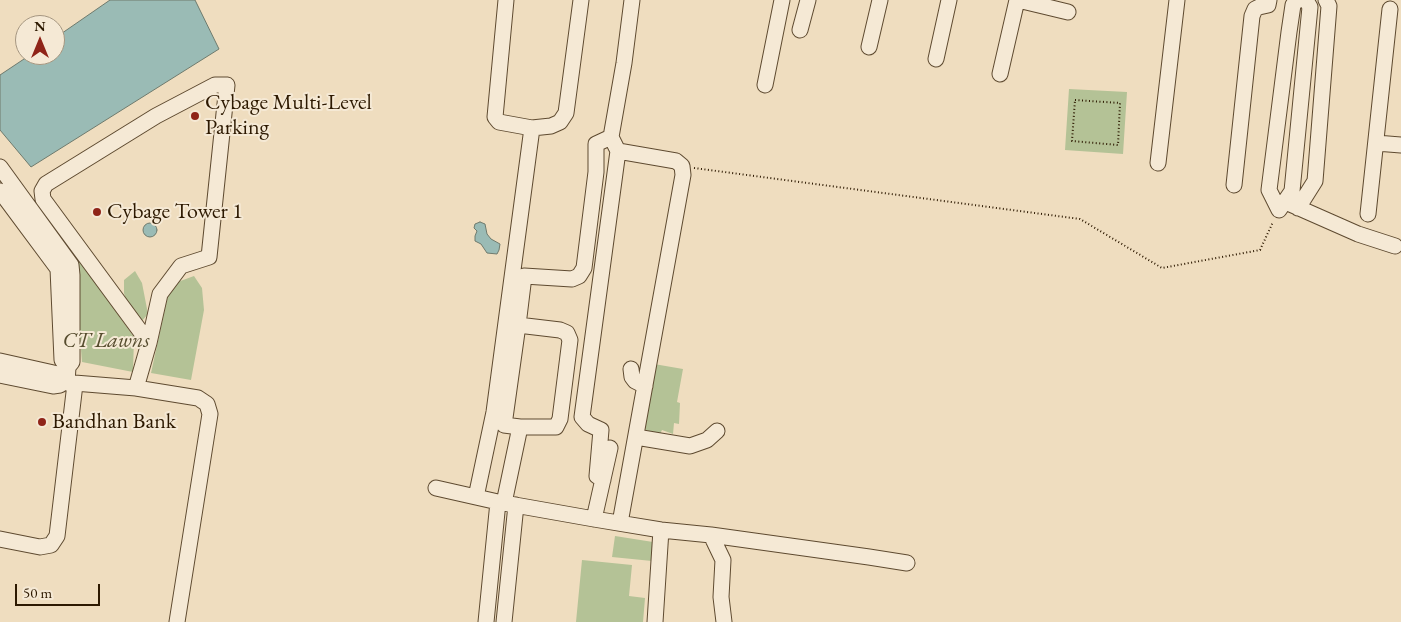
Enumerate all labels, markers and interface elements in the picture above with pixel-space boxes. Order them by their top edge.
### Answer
north arrow [15,15,65,65]
text: N [34,17,46,35]
place label: Cybage Multi-Level Parking [205,90,372,142]
marker: Cybage Multi-Level Parking [189,110,201,122]
place label: Cybage Tower 1 [107,199,243,225]
marker: Cybage Tower 1 [91,206,103,218]
park label: CT Lawns [63,328,149,354]
place label: Bandhan Bank [52,409,176,435]
marker: Bandhan Bank [36,416,48,428]
scale bar [18,574,102,606]
text: 50 m [23,583,52,602]

